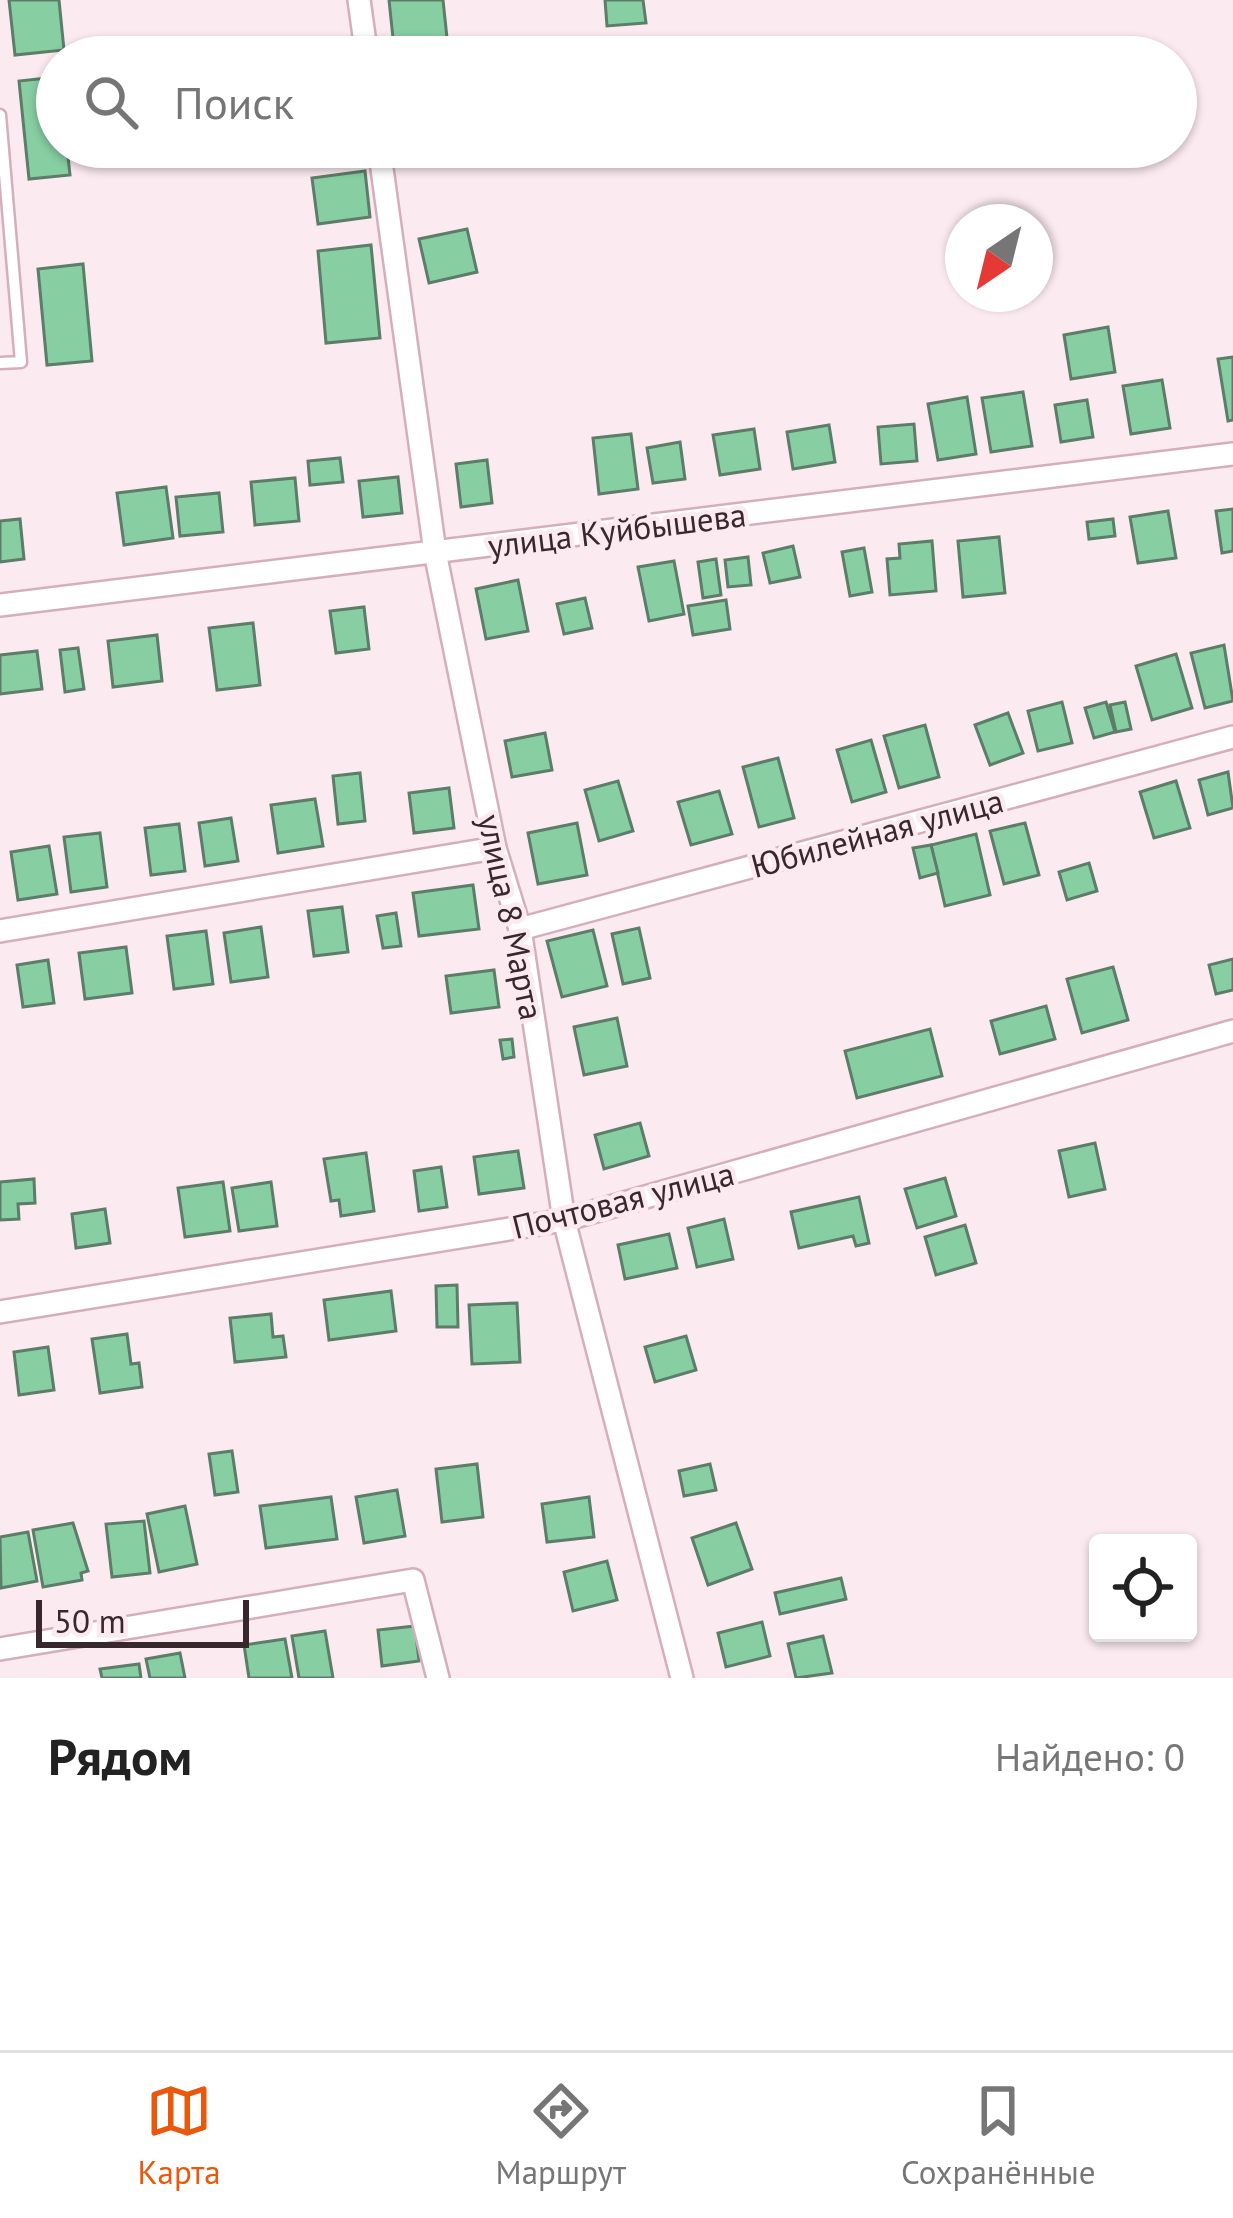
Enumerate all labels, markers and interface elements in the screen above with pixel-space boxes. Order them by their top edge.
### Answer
search box [36,36,1197,168]
icon: search [78,69,144,135]
text: Поиск [174,73,294,131]
north arrow [945,204,1053,312]
street label: улица Куйбышева [485,492,748,567]
street label: Юбилейная улица [746,778,1008,887]
street label: улица 8 Марта [469,810,554,1024]
street label: Почтовая улица [507,1151,738,1248]
map controls [1089,1534,1197,1642]
button: locate [1089,1534,1197,1642]
scale bar [36,1594,249,1647]
text: 50 m [54,1599,126,1642]
text: Рядом [48,1723,192,1789]
text: Найдено: 0 [995,1731,1185,1782]
tab: Карта [137,2078,221,2193]
tab: Маршрут [496,2078,626,2193]
tab: Сохранённые [901,2078,1096,2193]

